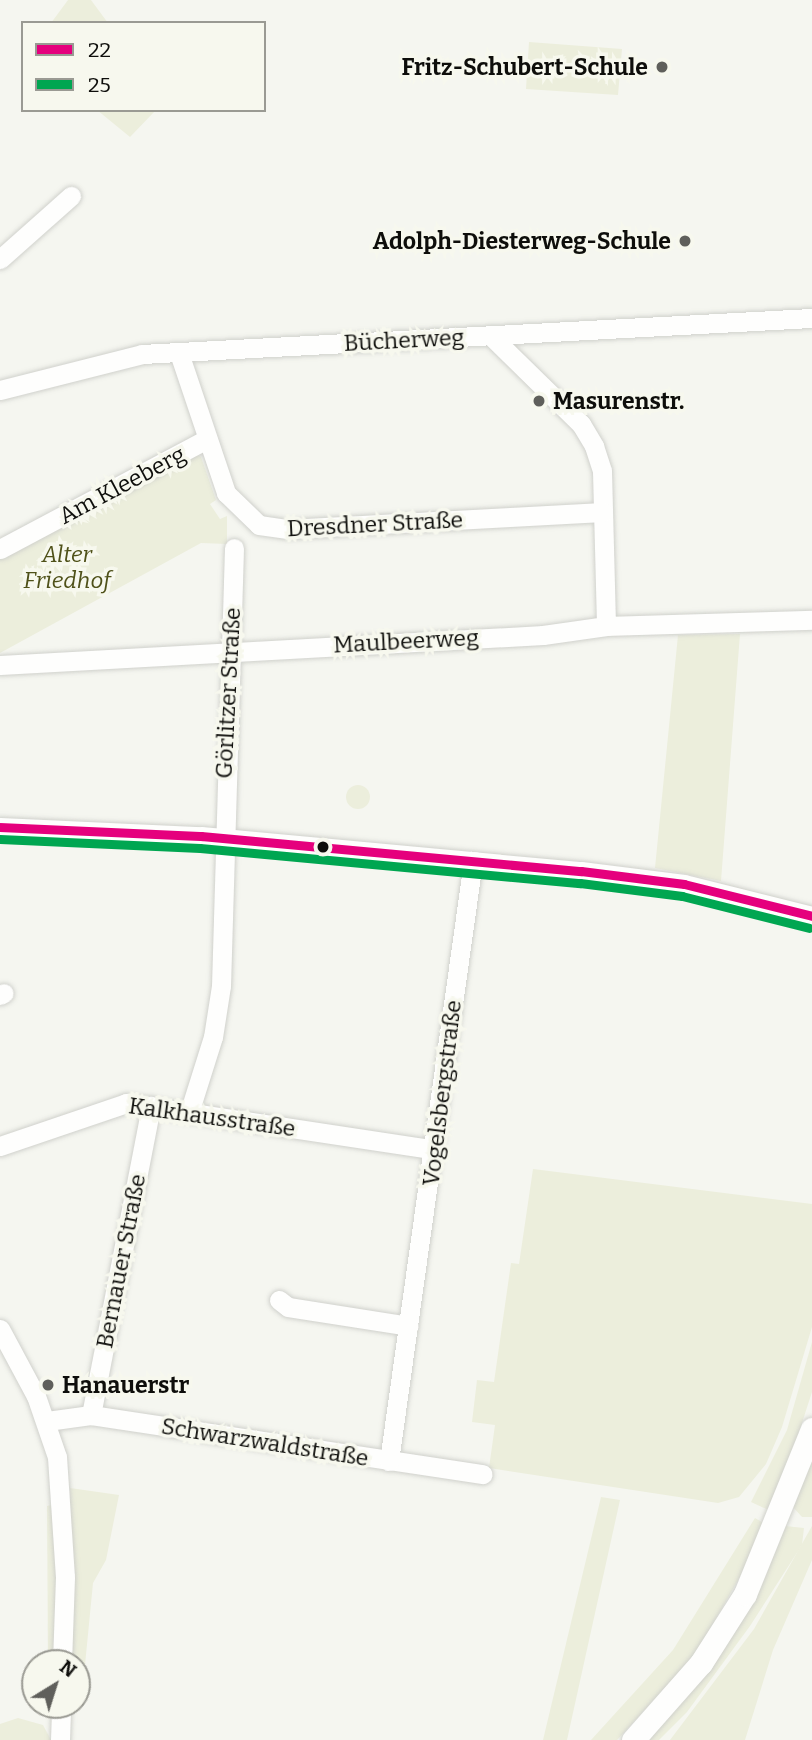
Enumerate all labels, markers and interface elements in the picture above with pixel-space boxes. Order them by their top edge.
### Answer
legend [21,21,266,112]
text: 22 [88,37,111,63]
place label: Fritz-Schubert-Schule [401,53,648,81]
marker: Fritz-Schubert-Schule [654,59,670,75]
text: 25 [88,72,111,98]
place label: Adolph-Diesterweg-Schule [373,227,671,255]
marker: Adolph-Diesterweg-Schule [677,233,693,249]
street label: Bücherweg [343,323,465,357]
place label: Masurenstr. [553,387,684,415]
marker: Masurenstr. [531,393,547,409]
street label: Am Kleeberg [54,440,190,530]
street label: Dresdner Straße [286,506,464,542]
park label: Alter Friedhof [23,540,111,594]
street label: Görlitzer Straße [210,607,246,779]
street label: Maulbeerweg [332,623,480,659]
unlabelled marker [316,840,330,854]
street label: Vogelsbergstraße [417,998,467,1188]
street label: Kalkhausstraße [127,1092,297,1142]
street label: Bernauer Straße [91,1172,151,1350]
place label: Hanauerstr [62,1371,189,1399]
marker: Hanauerstr [40,1377,56,1393]
street label: Schwarzwaldstraße [159,1412,371,1472]
north arrow [21,1649,91,1719]
text: N [55,1655,81,1682]

